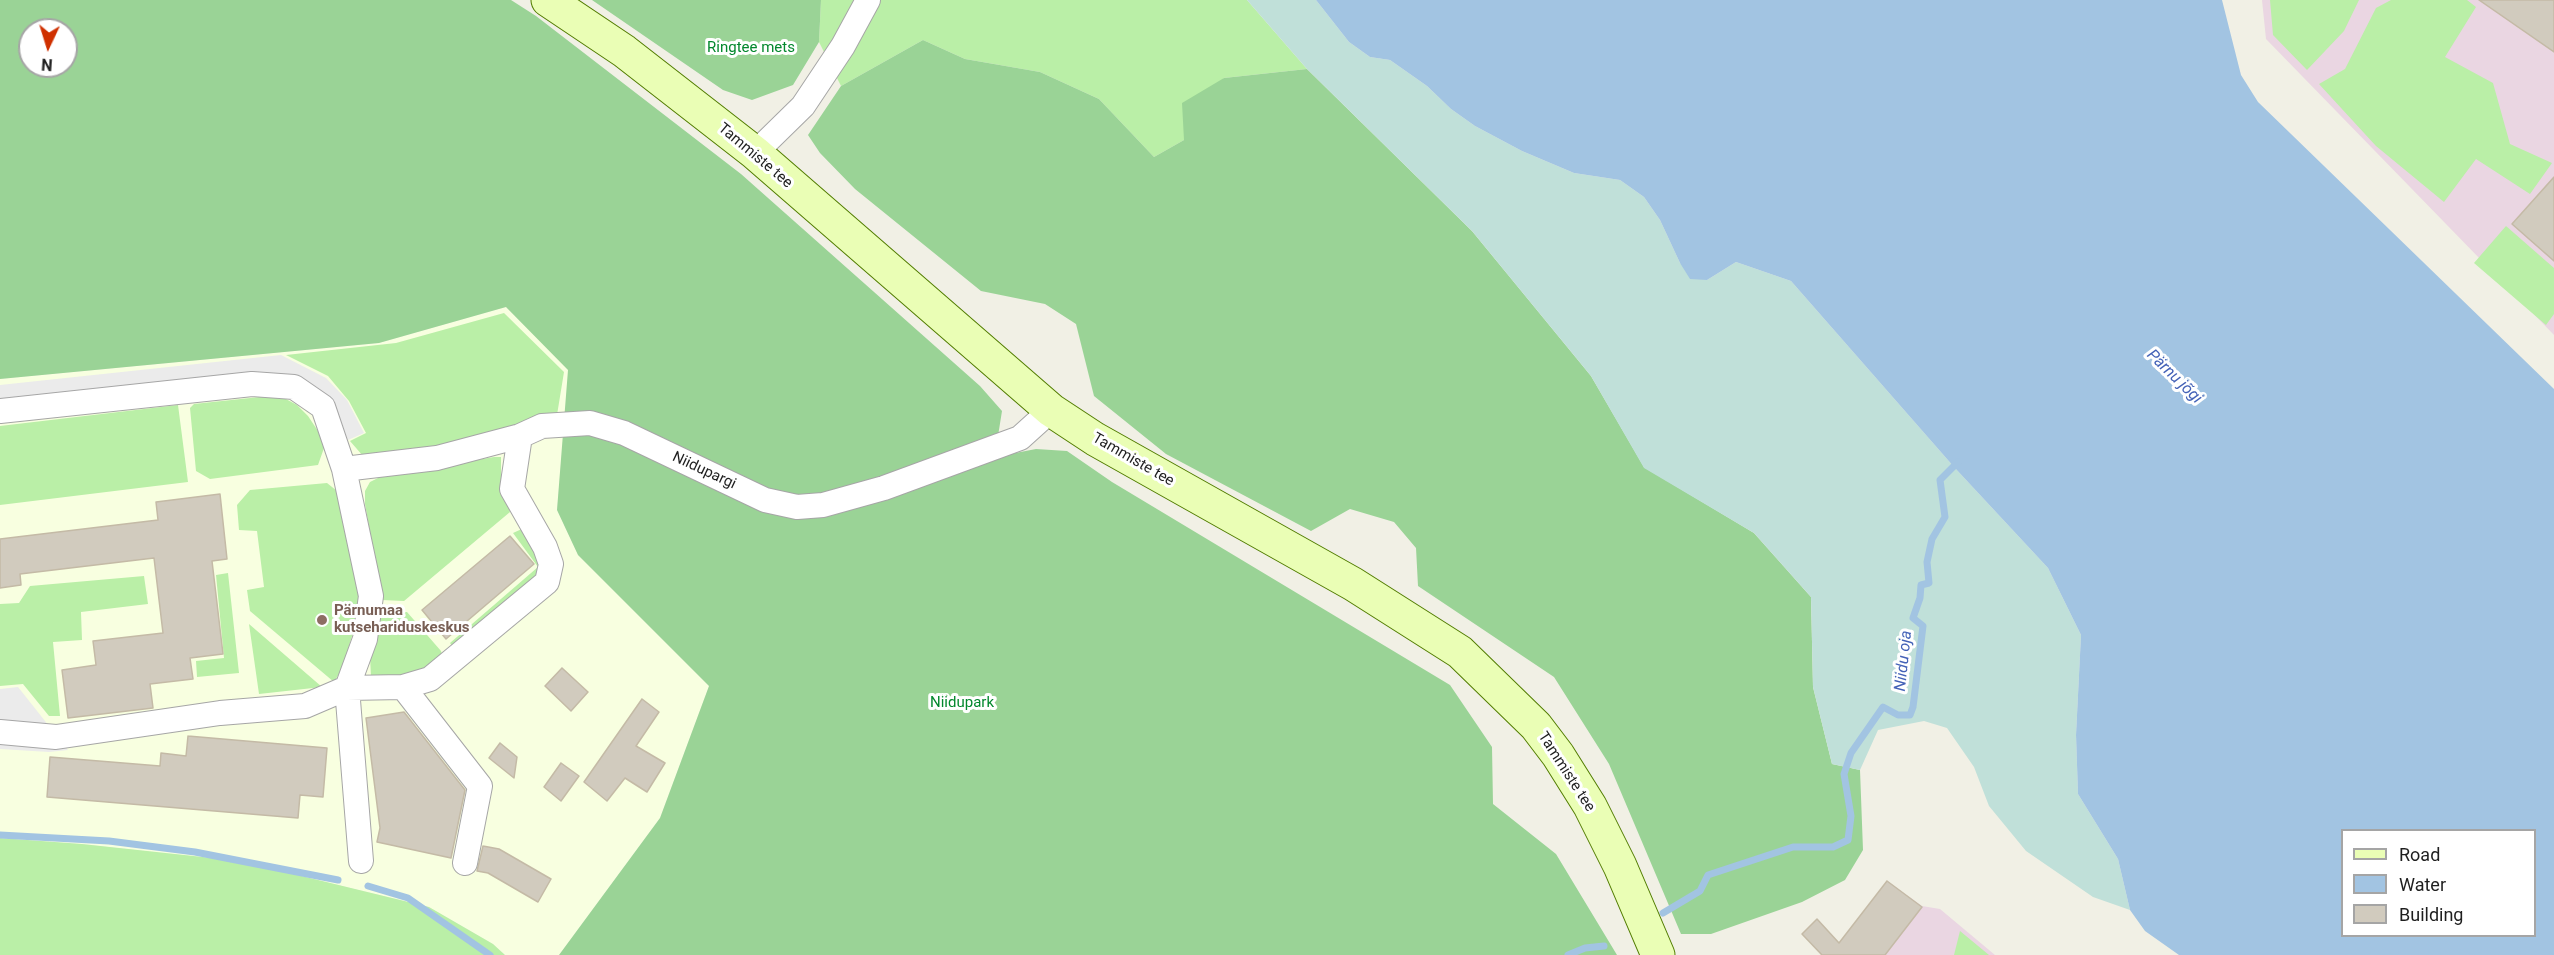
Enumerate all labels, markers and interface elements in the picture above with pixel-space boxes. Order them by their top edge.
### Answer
north arrow [18,18,78,78]
park label: Ringtee mets [707,39,795,57]
text: N [41,55,53,74]
street label: Tammiste tee [714,120,796,192]
water label: Pärnu jõgi [2142,346,2206,408]
street label: Tammiste tee [1089,429,1177,491]
street label: Niidupargi [669,448,739,494]
place label: Pärnumaa kutsehariduskeskus [334,602,470,637]
marker: Pärnumaa kutsehariduskeskus [315,613,329,627]
water label: Niidu oja [1891,630,1917,692]
park label: Niidupark [930,694,994,712]
street label: Tammiste tee [1534,729,1598,815]
legend [2341,829,2536,937]
text: Road [2399,844,2440,865]
text: Water [2399,874,2446,895]
text: Building [2399,904,2463,925]

